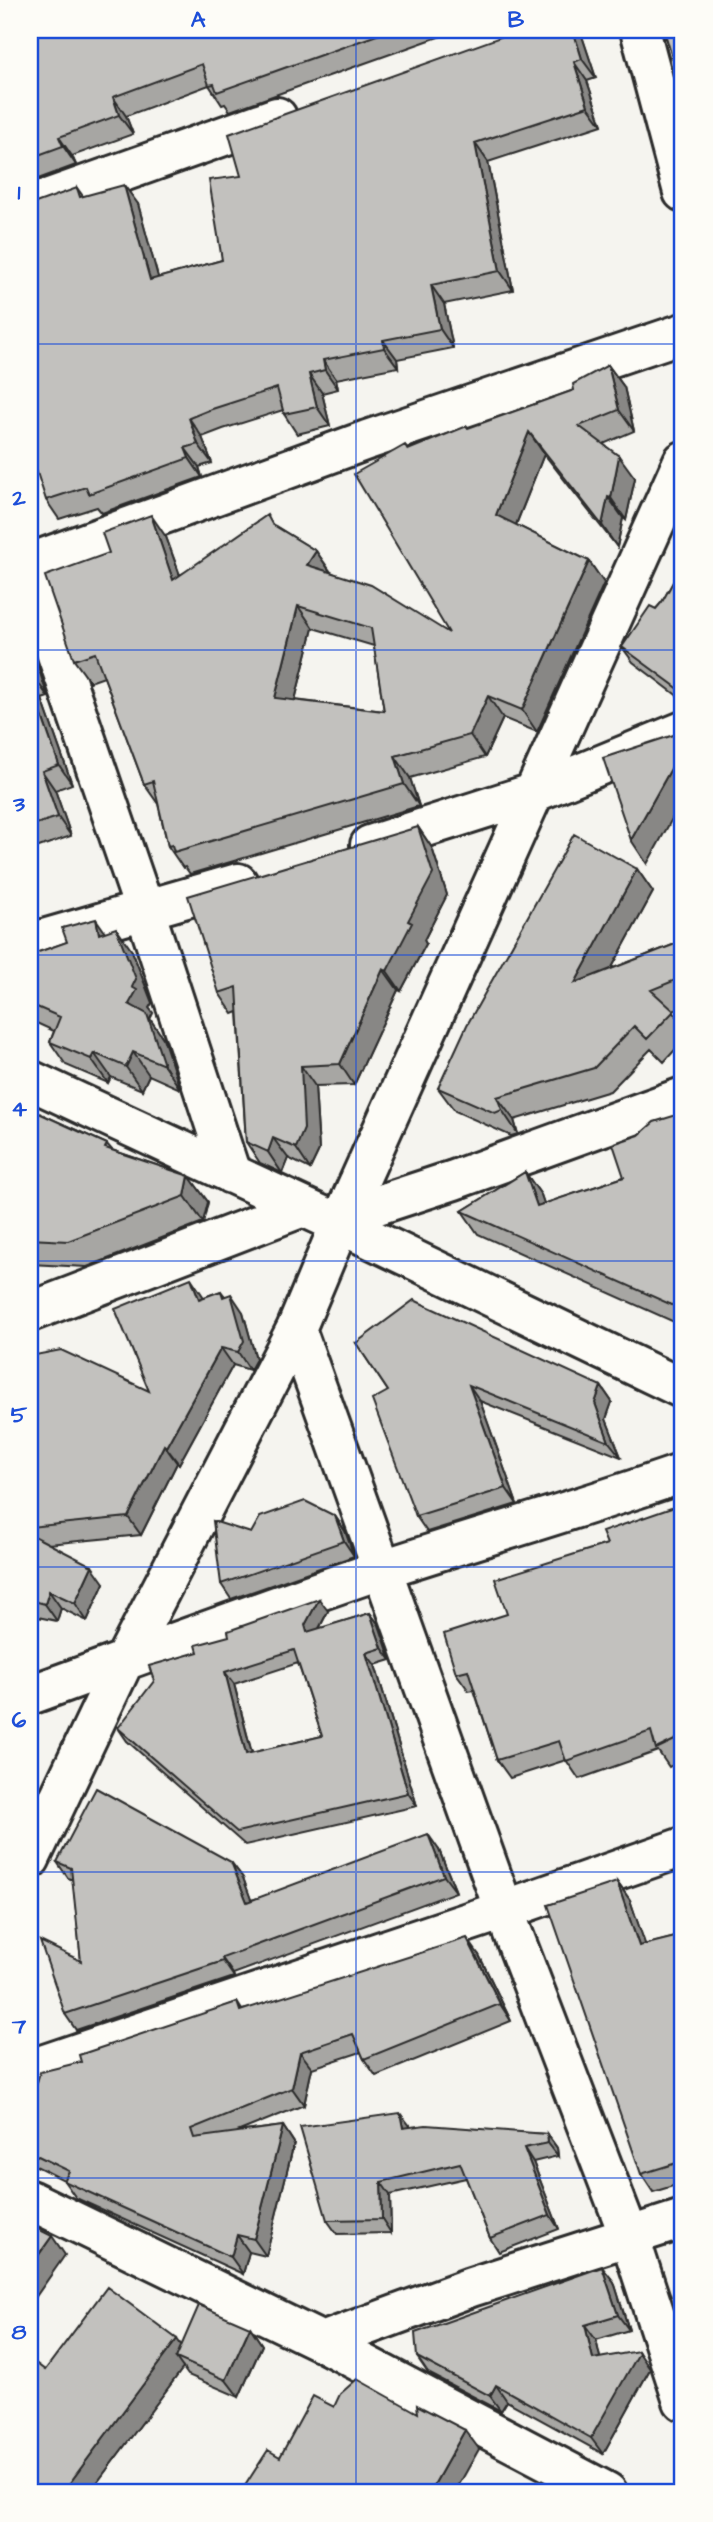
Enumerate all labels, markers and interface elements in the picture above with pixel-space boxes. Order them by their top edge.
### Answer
text: A [191,4,206,36]
text: B [508,4,525,36]
text: 1 [18,176,21,208]
text: 2 [11,482,26,514]
text: 3 [12,788,25,820]
text: 4 [11,1093,27,1125]
text: 5 [11,1399,28,1431]
text: 6 [12,1704,27,1736]
text: 7 [11,2010,27,2042]
text: 8 [12,2316,27,2348]

